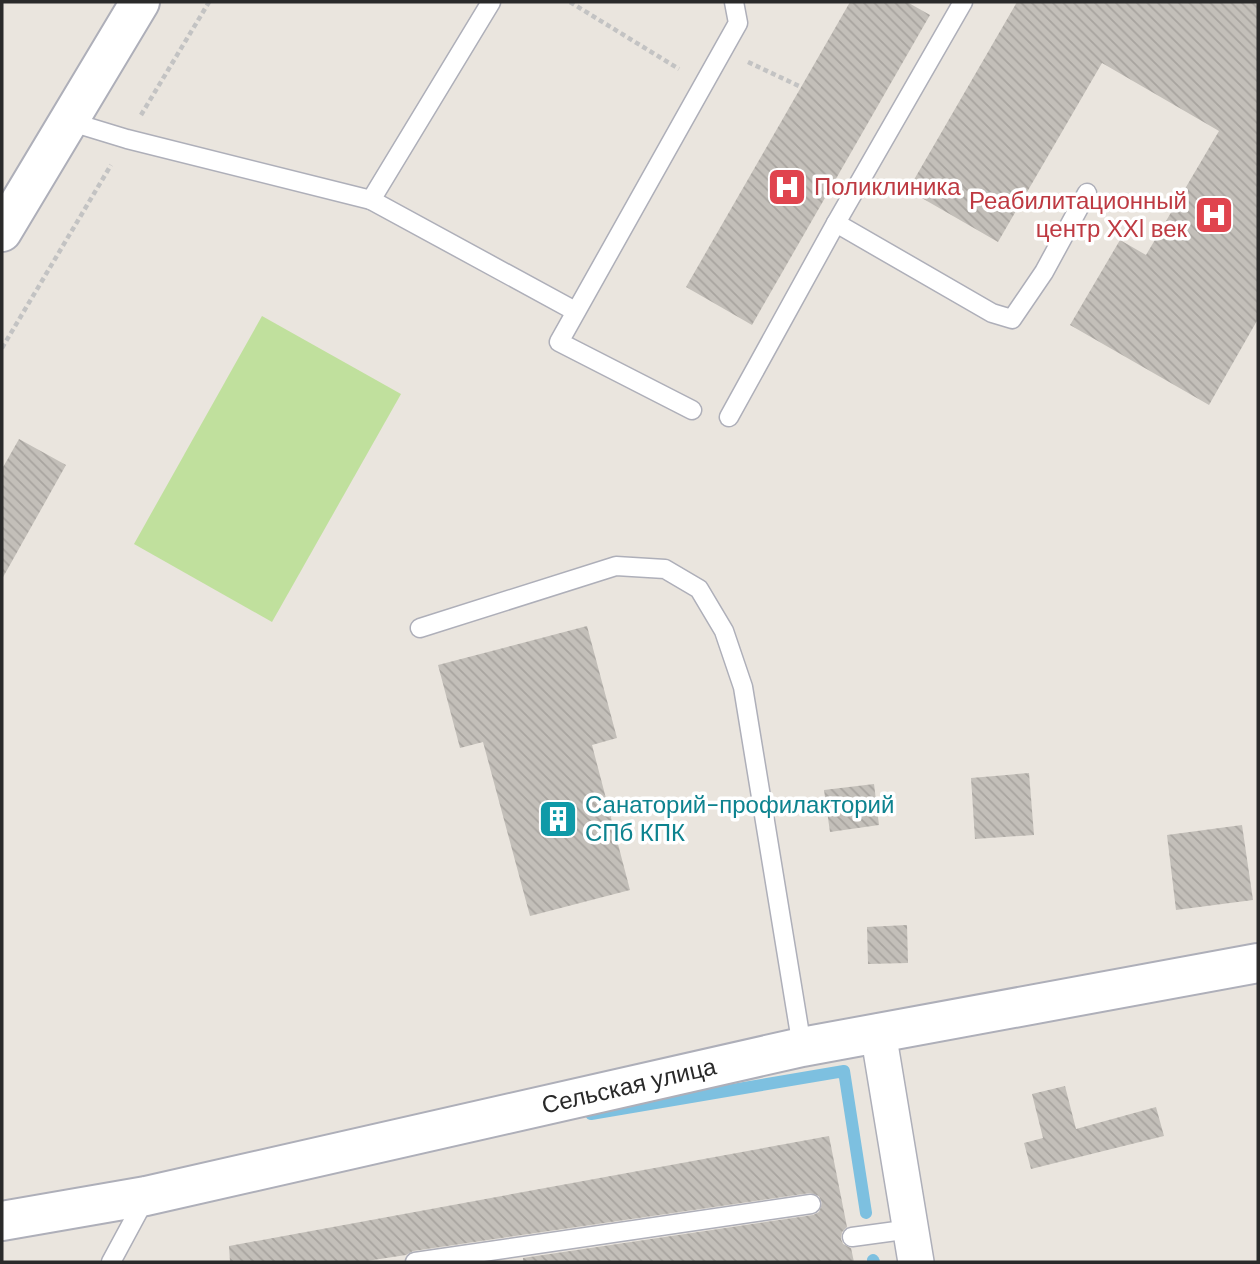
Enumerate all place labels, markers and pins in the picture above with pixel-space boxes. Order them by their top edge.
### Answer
hospital icon: Поликлиника [766,166,808,208]
place label: Поликлиника [814,171,961,202]
place label: Реабилитационный центр ХХI век [969,185,1187,244]
hospital icon: Реабилитационный центр ХХI век [1193,194,1235,236]
place label: Санаторий-профилакторий СПб КПК [585,789,894,848]
building icon: Санаторий-профилакторий СПб КПК [537,798,579,840]

